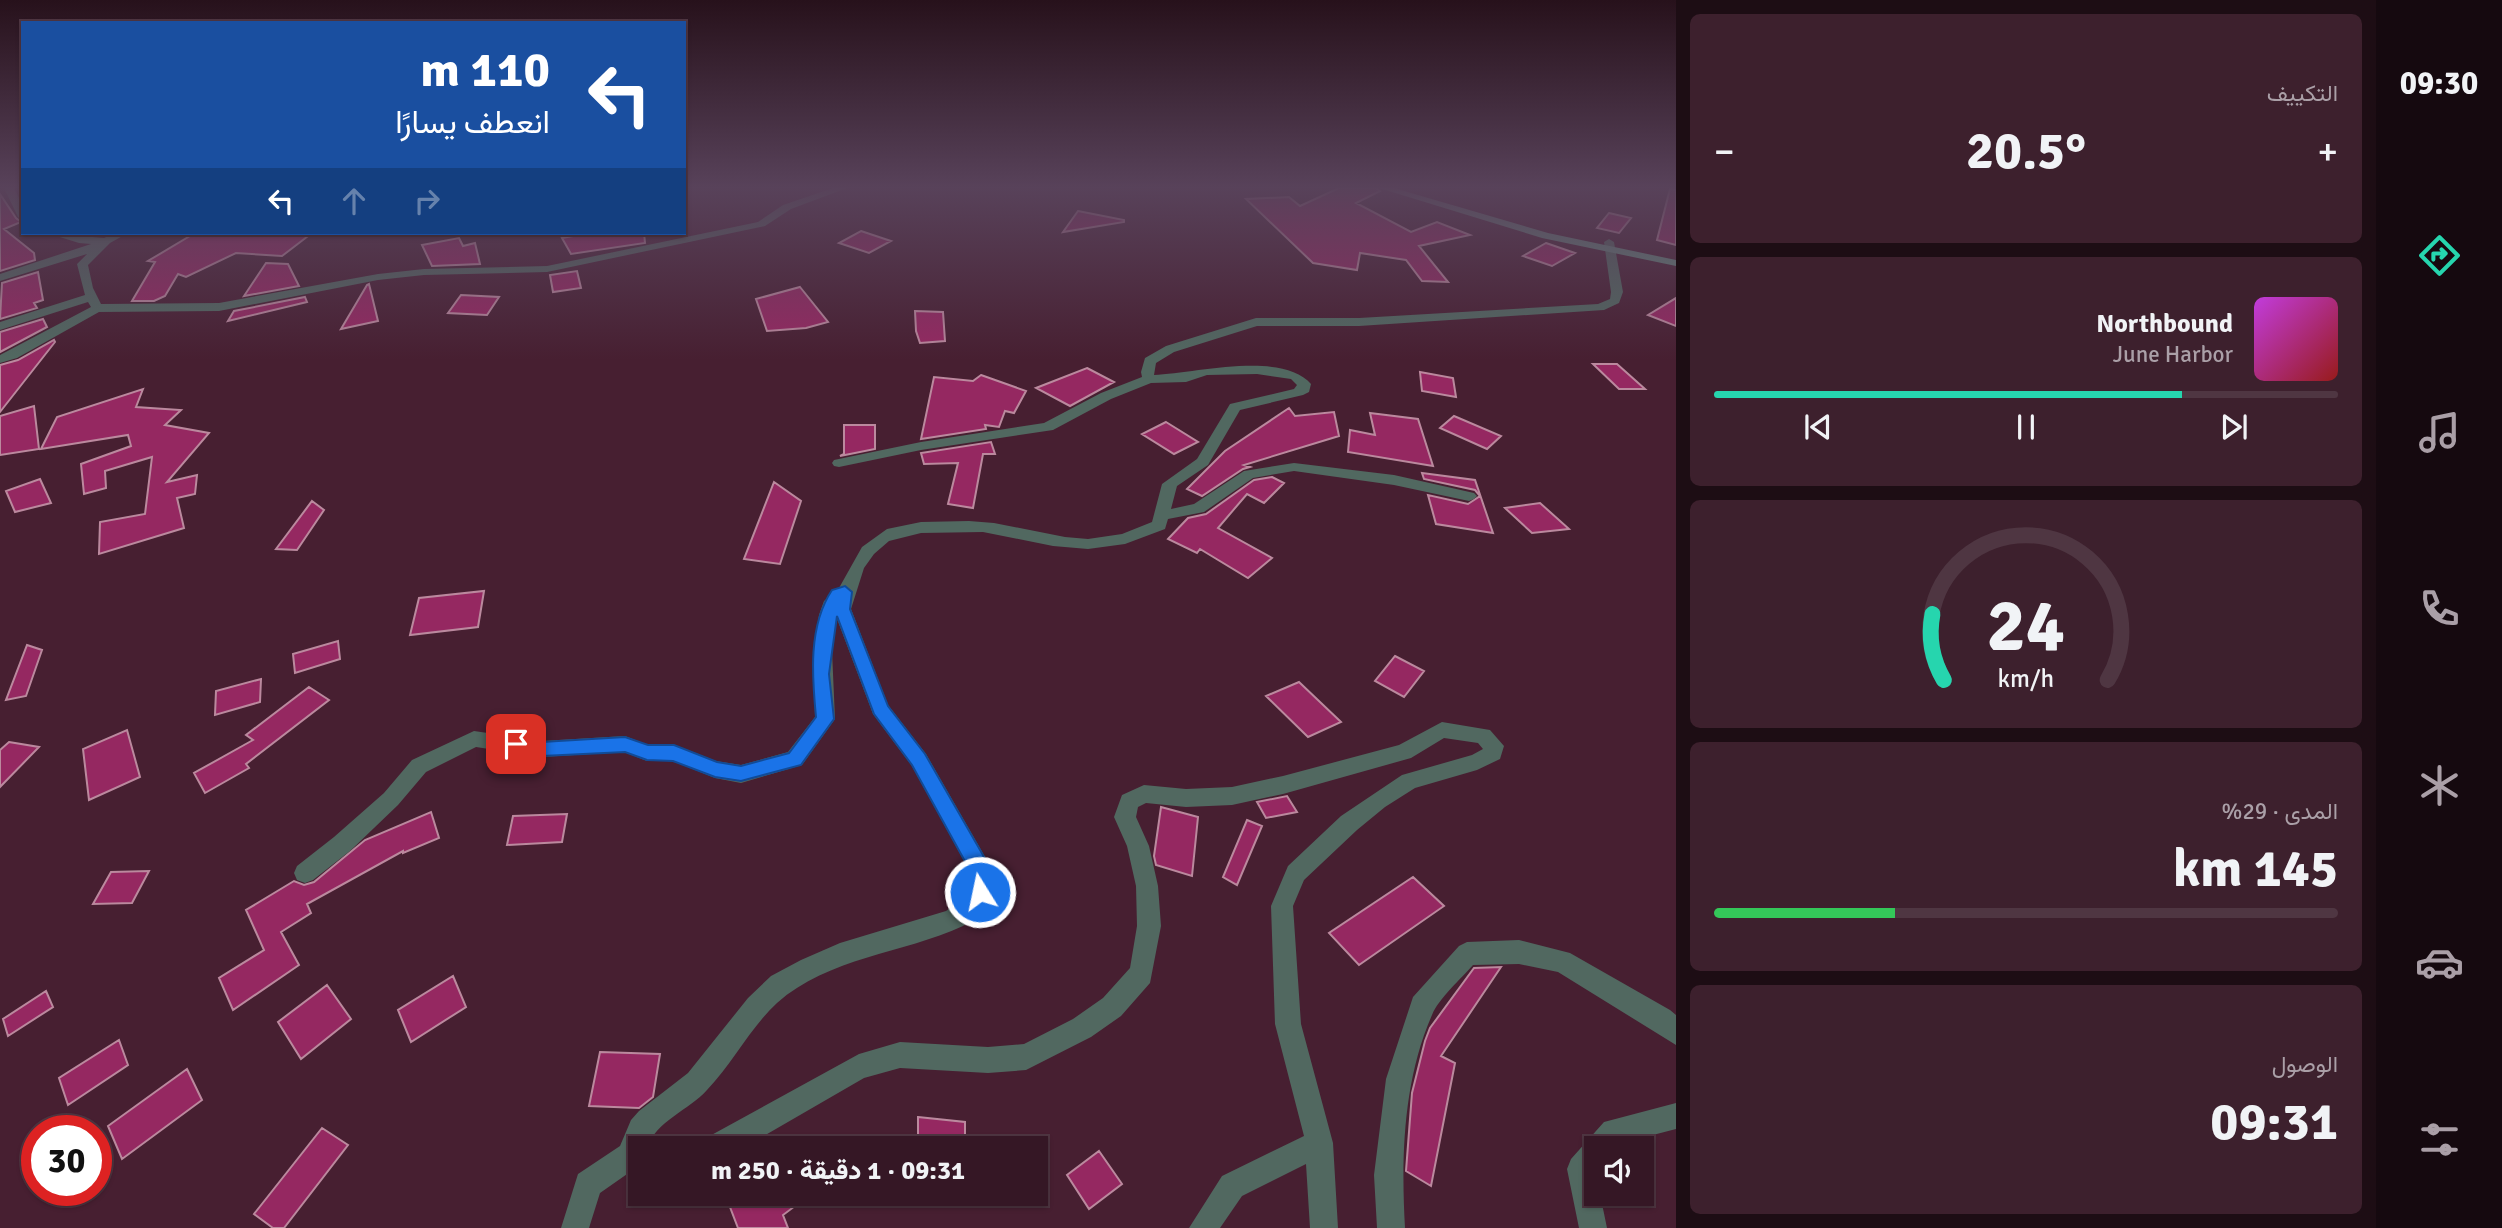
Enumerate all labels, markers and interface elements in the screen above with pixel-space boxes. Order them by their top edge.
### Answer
text: 110 m [420,40,550,100]
icon: left [574,49,665,140]
text: 09:30 [2400,64,2478,103]
text: التكييف [2267,79,2338,108]
text: انعطف يسارًا [395,103,550,142]
text: 20.5° [1966,119,2086,183]
text: − [1714,128,1735,175]
text: + [2317,128,2338,175]
icon: left [262,182,300,220]
icon: ahead [335,182,373,220]
icon: right [408,182,446,220]
icon: directions [2415,231,2464,280]
text: Northbound [2096,308,2233,340]
text: June Harbor [2113,340,2233,369]
icon: previous [1799,408,1837,446]
icon: pause [2007,408,2045,446]
icon: next [2215,408,2253,446]
icon: music [2415,408,2464,457]
text: 24 [1987,582,2065,671]
icon: phone [2415,584,2464,633]
text: km/h [1998,663,2054,694]
pin [486,714,546,774]
icon: arrive [497,725,535,763]
icon: climate [2415,761,2464,810]
text: المدى · 29% [2222,797,2338,826]
text: 145 km [2173,837,2338,901]
position arrow [943,855,1017,929]
icon: car [2415,938,2464,987]
text: الوصول [2272,1050,2338,1079]
text: 09:31 [2210,1090,2338,1154]
speed limit sign: 30 [21,1115,112,1206]
icon: filters [2415,1115,2464,1164]
map controls [1584,1136,1654,1206]
button: sound [1584,1136,1654,1206]
text: 09:31 · 1 دقيقة · 250 m [711,1155,965,1187]

